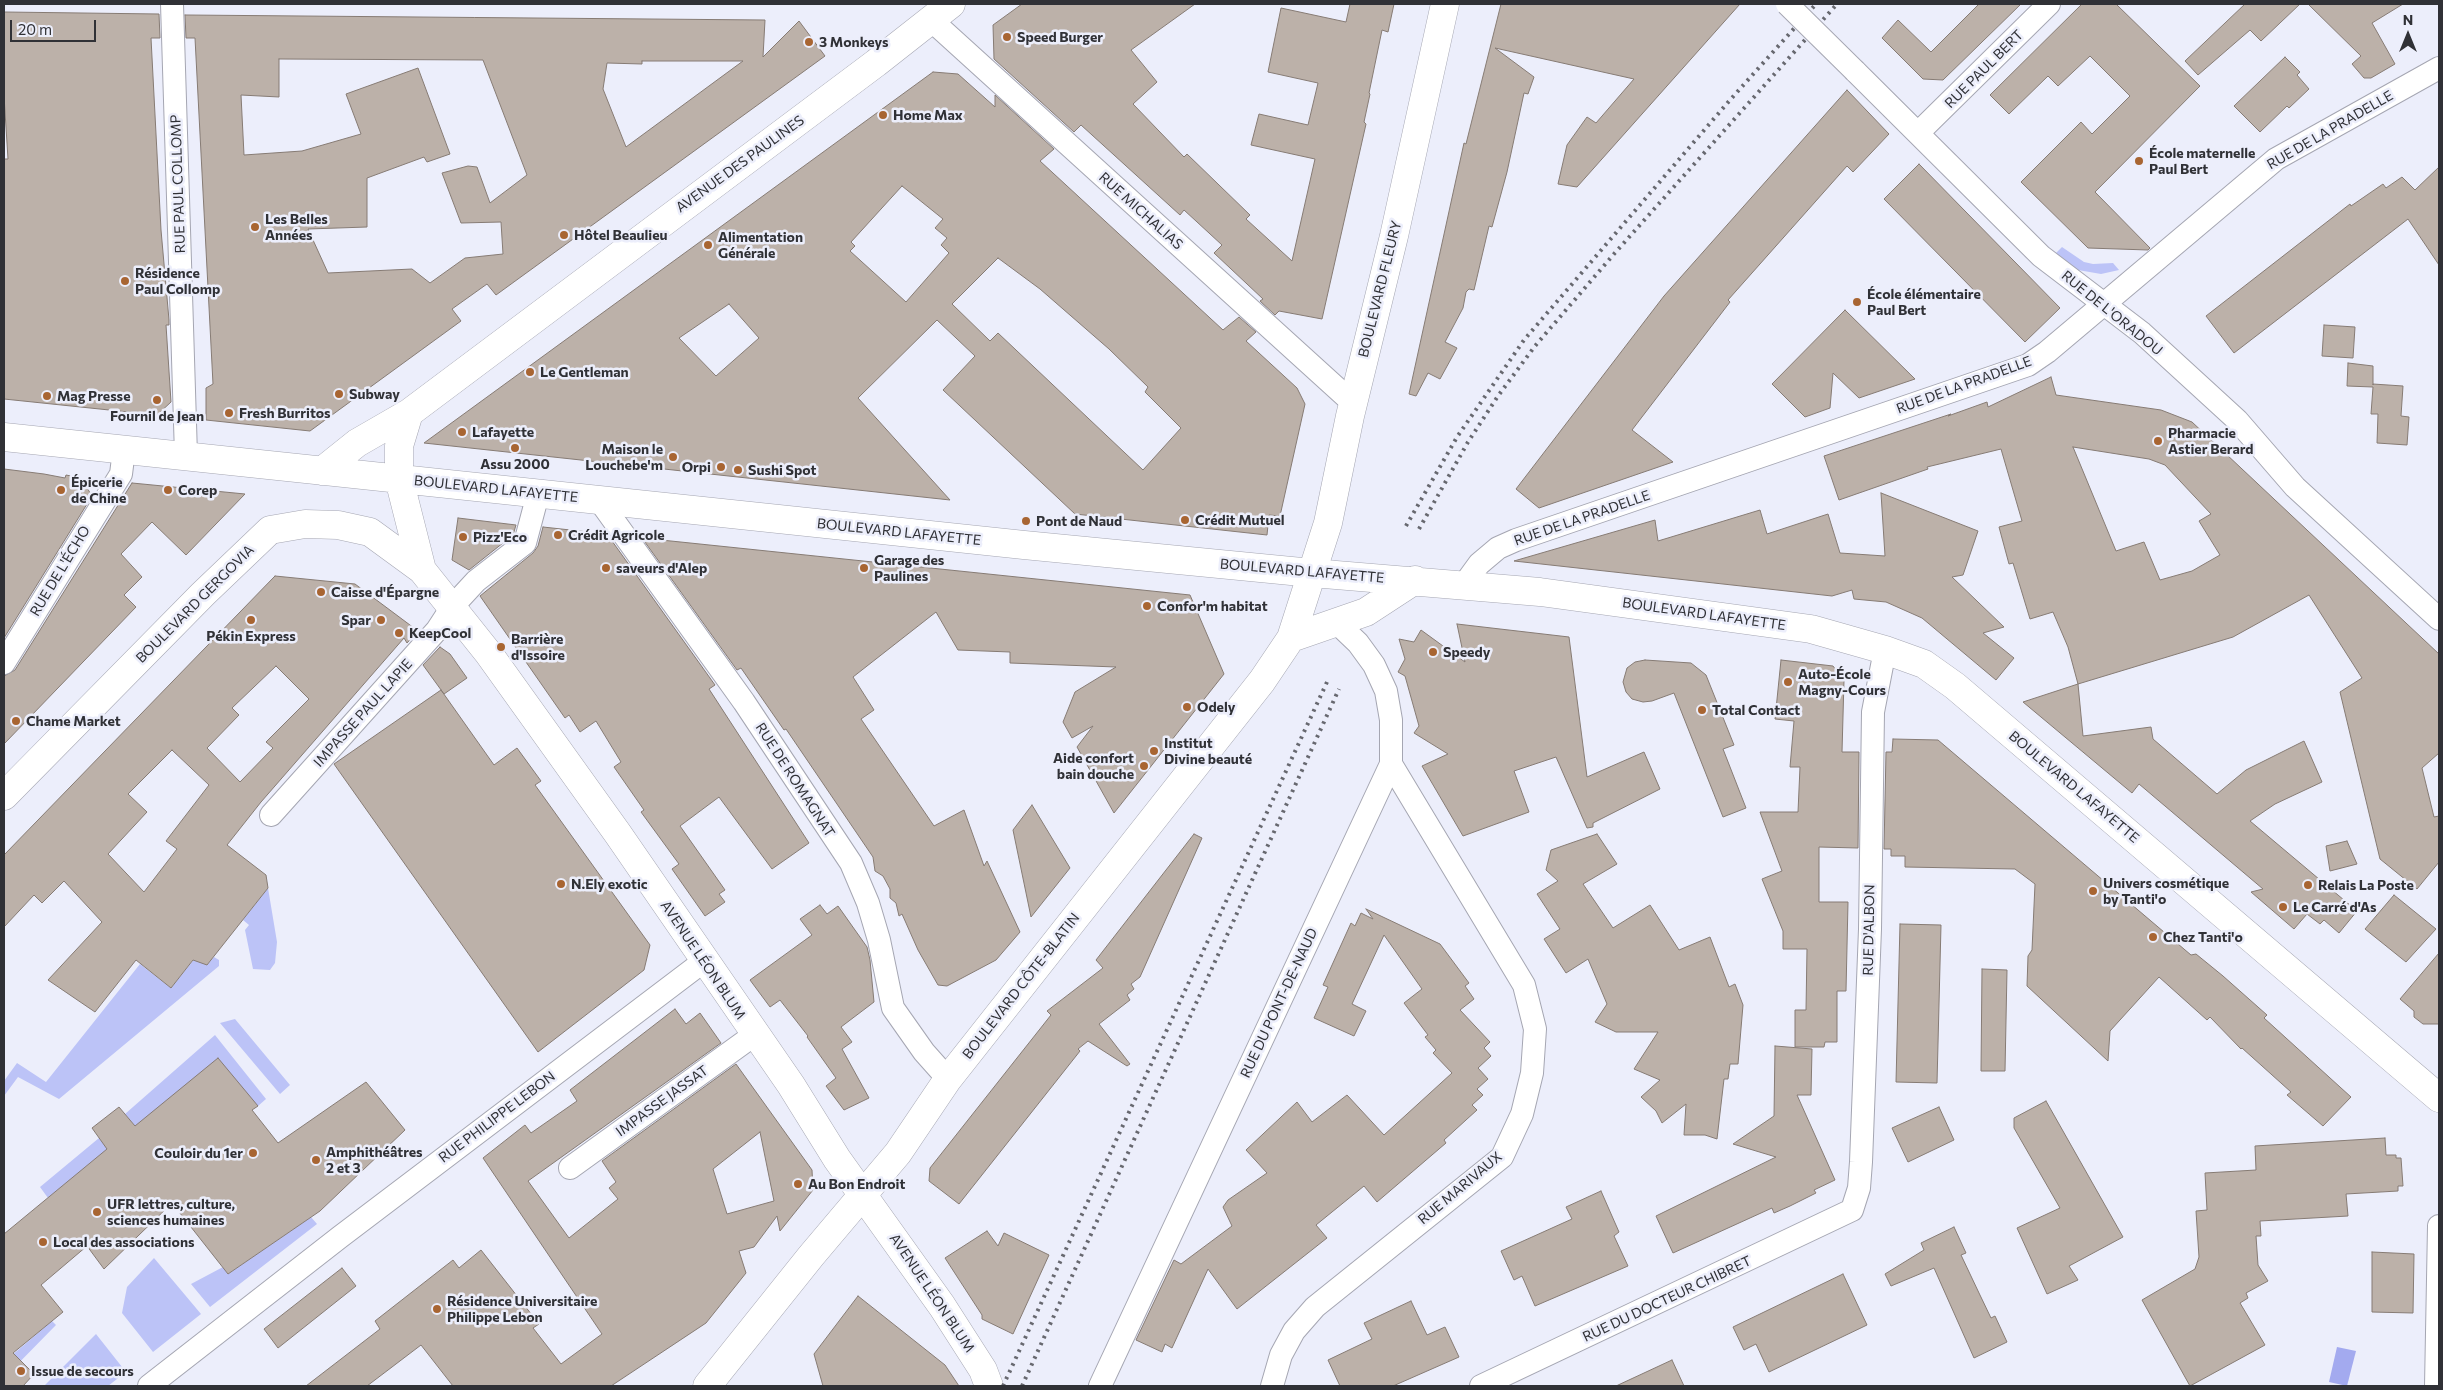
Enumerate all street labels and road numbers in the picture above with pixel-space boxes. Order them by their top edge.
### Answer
street label: RUE PAUL BERT [1941,26,2027,112]
street label: RUE DE LA PRADELLE [2264,87,2396,173]
street label: AVENUE DES PAULINES [673,112,807,216]
street label: RUE PAUL COLLOMP [167,114,189,254]
street label: RUE MICHALIAS [1096,169,1186,253]
street label: BOULEVARD FLEURY [1355,219,1405,359]
street label: RUE DE L'ORADOU [2058,267,2166,359]
street label: RUE DE LA PRADELLE [1894,353,2034,417]
street label: BOULEVARD LAFAYETTE [413,472,579,506]
street label: RUE DE LA PRADELLE [1512,487,1652,549]
street label: BOULEVARD LAFAYETTE [816,515,982,549]
street label: RUE DE L'ÉCHO [26,523,94,619]
street label: BOULEVARD GERGOVIA [133,542,257,666]
street label: BOULEVARD LAFAYETTE [1219,555,1385,587]
street label: BOULEVARD LAFAYETTE [1621,594,1787,634]
street label: IMPASSE PAUL LAPIE [310,656,416,770]
street label: RUE DE ROMAGNAT [752,720,838,840]
street label: BOULEVARD LAFAYETTE [2005,728,2143,846]
street label: RUE D'ALBON [1860,884,1878,976]
street label: AVENUE LÉON BLUM [657,897,749,1023]
street label: BOULEVARD CÔTE-BLATIN [959,910,1083,1062]
street label: RUE DU PONT-DE-NAUD [1237,925,1321,1081]
street label: IMPASSE JASSAT [613,1062,711,1140]
street label: RUE PHILIPPE LEBON [436,1068,558,1166]
street label: RUE MARIVAUX [1415,1148,1505,1228]
street label: AVENUE LÉON BLUM [886,1230,978,1356]
street label: RUE DU DOCTEUR CHIBRET [1580,1252,1754,1346]

